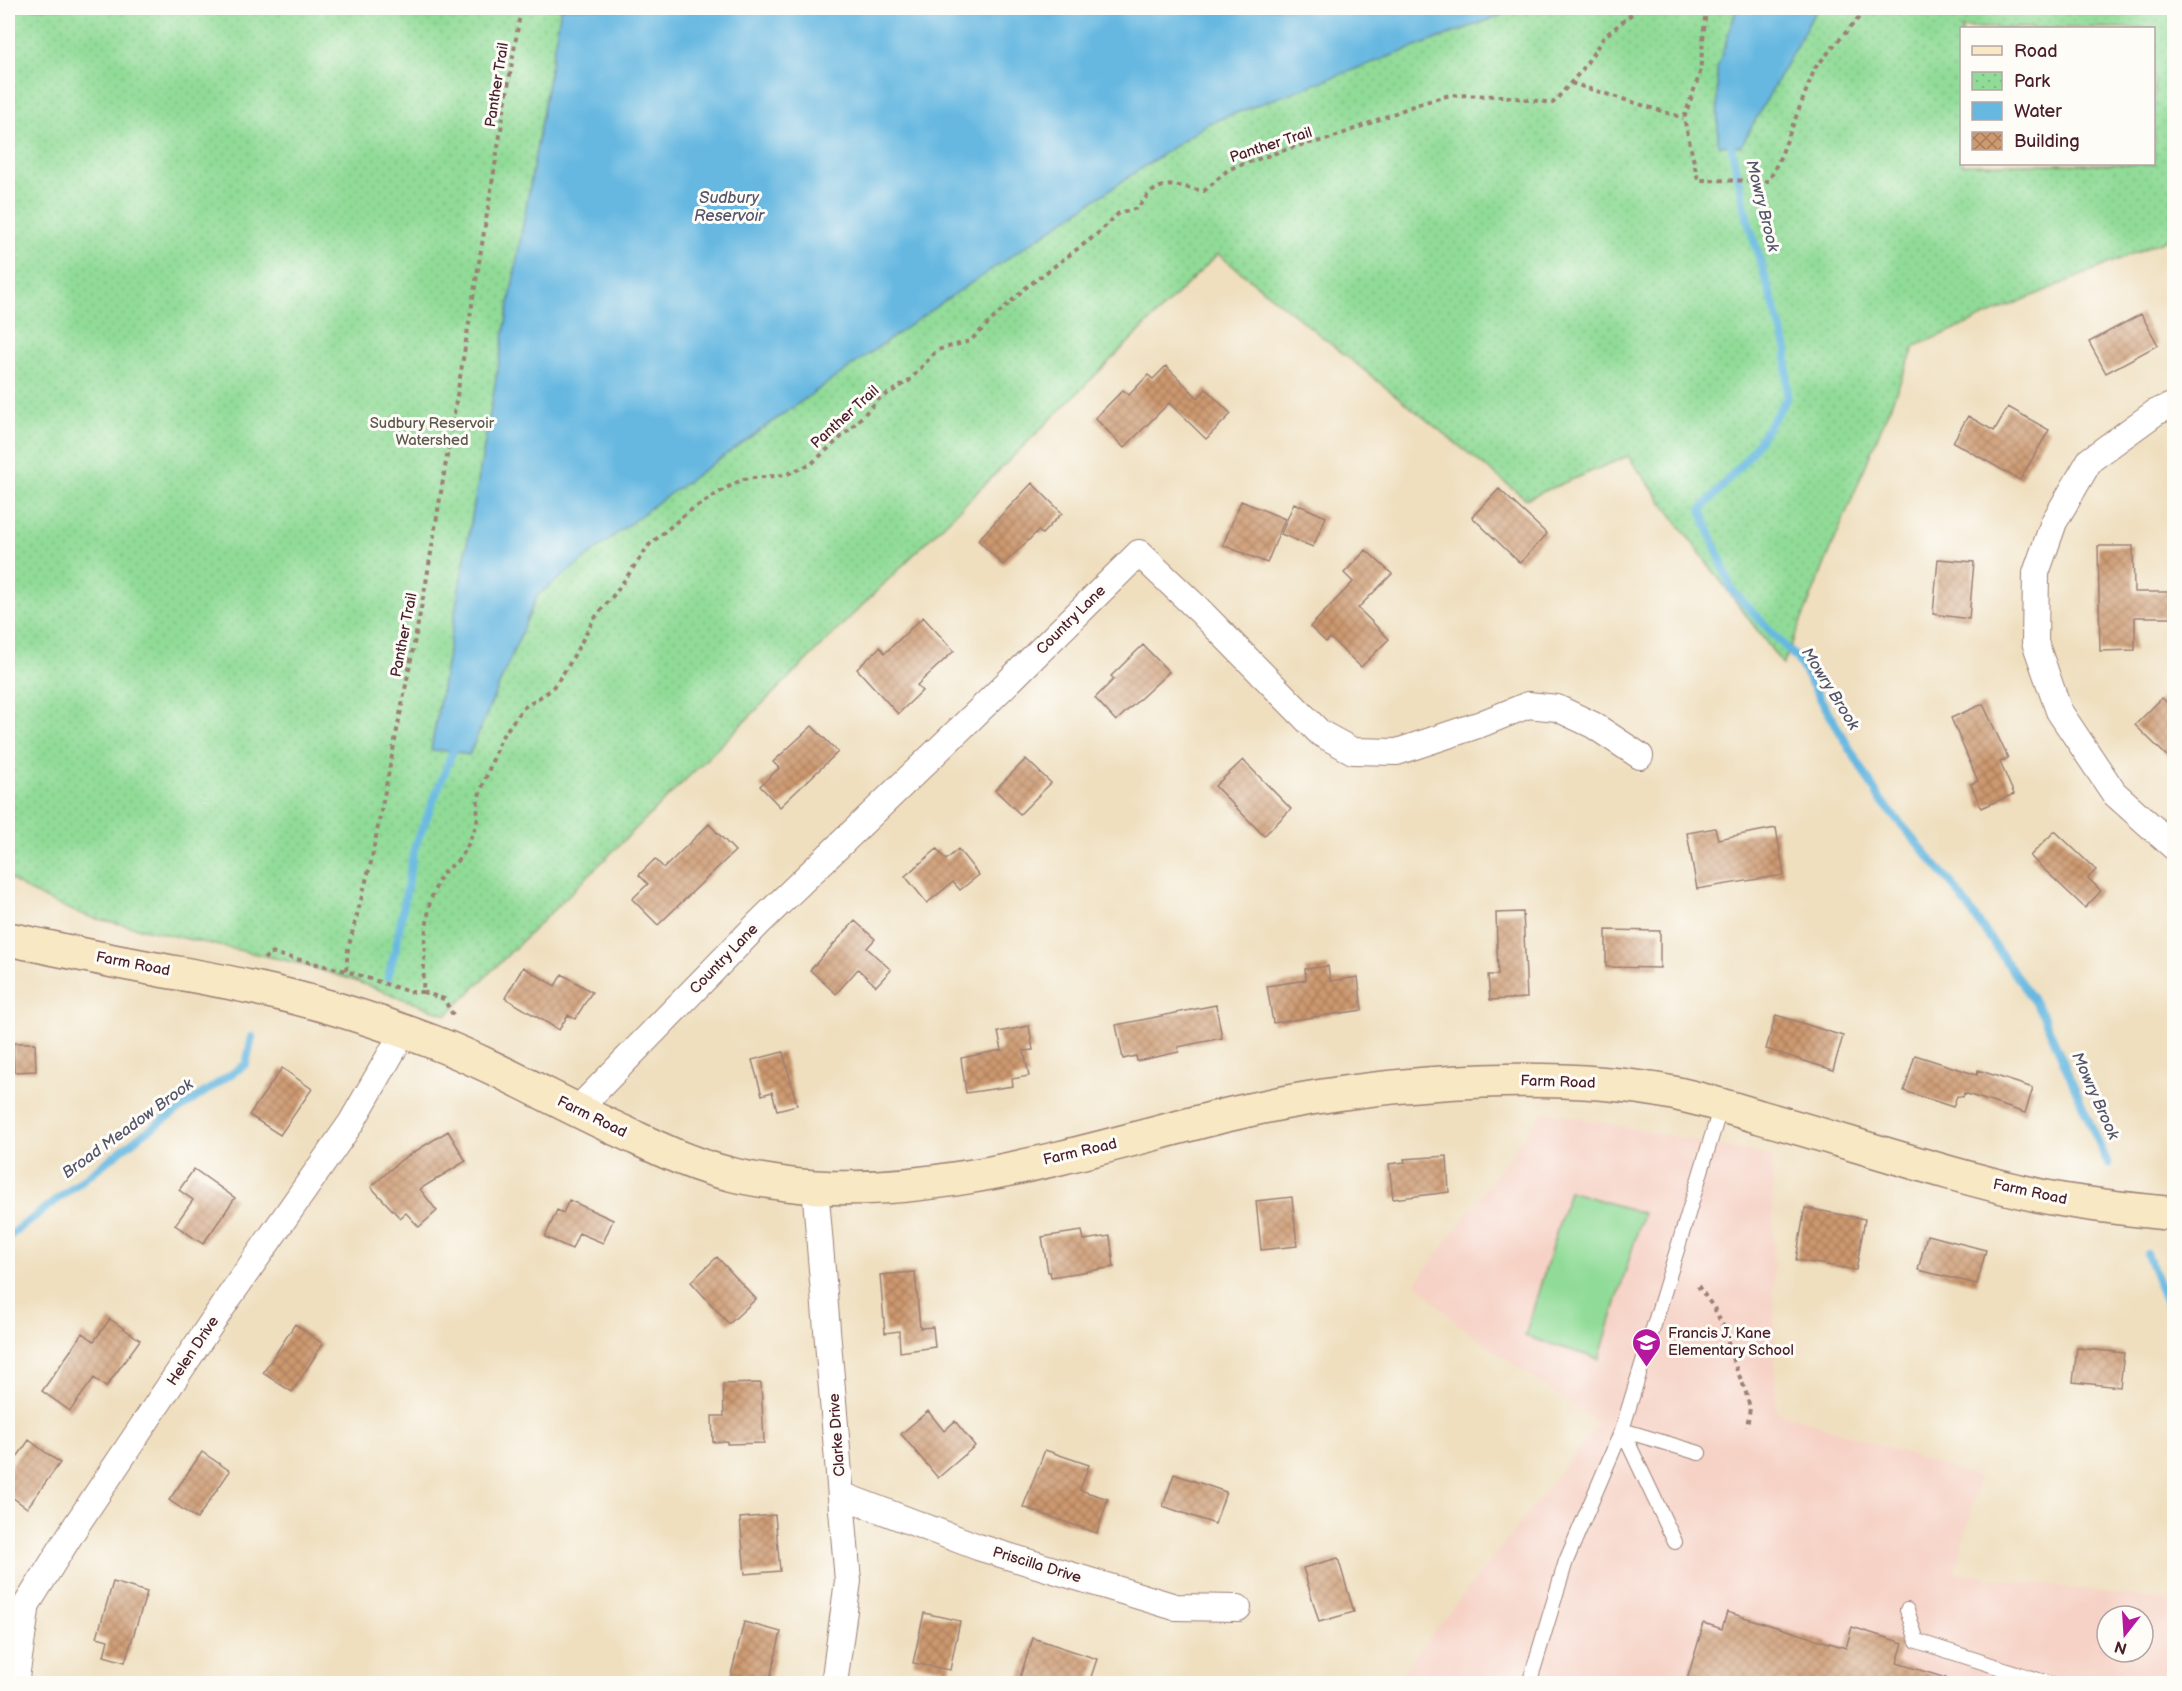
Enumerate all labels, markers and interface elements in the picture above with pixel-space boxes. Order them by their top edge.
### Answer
legend [1960,27,2155,165]
street label: Panther Trail [481,41,513,129]
text: Road [2014,41,2058,62]
text: Park [2014,71,2050,92]
text: Water [2014,101,2062,122]
street label: Panther Trail [1227,123,1315,167]
text: Building [2014,131,2080,152]
water label: Mowry Brook [1741,158,1783,255]
water label: Sudbury Reservoir [694,189,765,226]
street label: Panther Trail [807,381,883,453]
park label: Sudbury Reservoir Watershed [370,414,495,450]
street label: Country Lane [1032,581,1110,659]
street label: Panther Trail [387,591,421,679]
water label: Mowry Brook [1797,644,1864,735]
street label: Country Lane [686,920,762,998]
street label: Farm Road [94,948,172,980]
water label: Mowry Brook [2067,1049,2123,1144]
street label: Farm Road [1520,1071,1596,1093]
water label: Broad Meadow Brook [59,1074,198,1183]
street label: Farm Road [554,1092,630,1142]
street label: Farm Road [1041,1134,1119,1170]
street label: Farm Road [1991,1175,2069,1209]
street label: Helen Drive [163,1313,223,1389]
place label: Francis J. Kane Elementary School [1668,1324,1794,1360]
school or university icon: Francis J. Kane Elementary School [1631,1326,1663,1368]
street label: Clarke Drive [825,1393,849,1477]
street label: Priscilla Drive [990,1543,1084,1588]
north arrow [2095,1604,2155,1664]
text: N [2113,1636,2130,1658]

